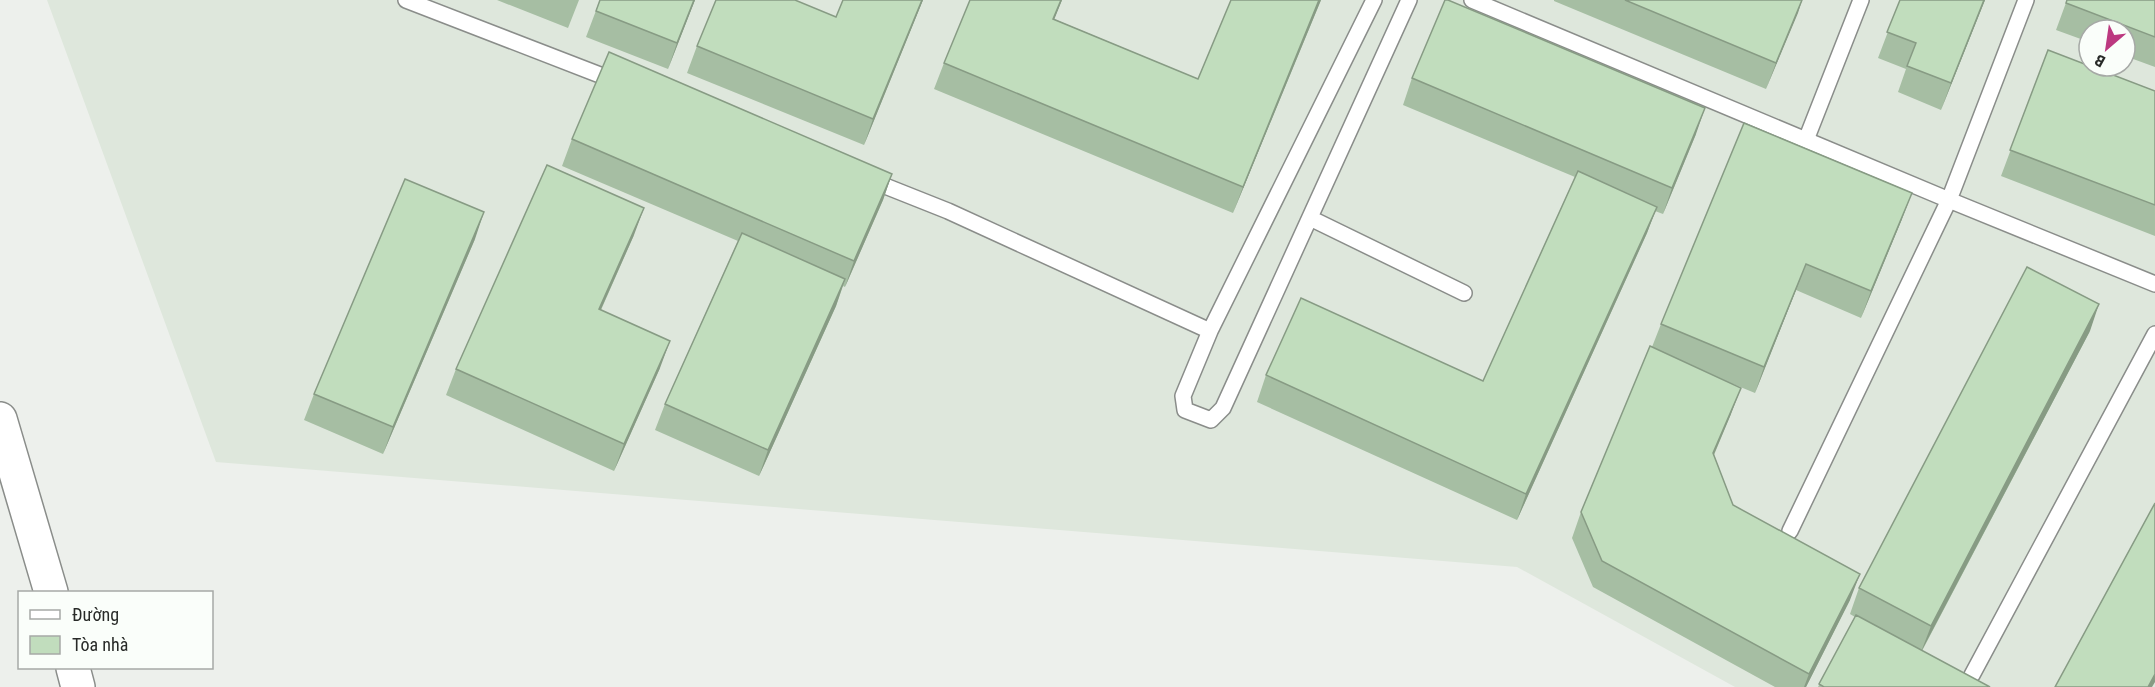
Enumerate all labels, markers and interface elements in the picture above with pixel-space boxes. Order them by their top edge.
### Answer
north arrow [2077,18,2137,78]
text: B [2091,50,2109,71]
legend [18,591,213,669]
text: Đường [72,604,119,625]
text: Tòa nhà [72,634,128,655]

